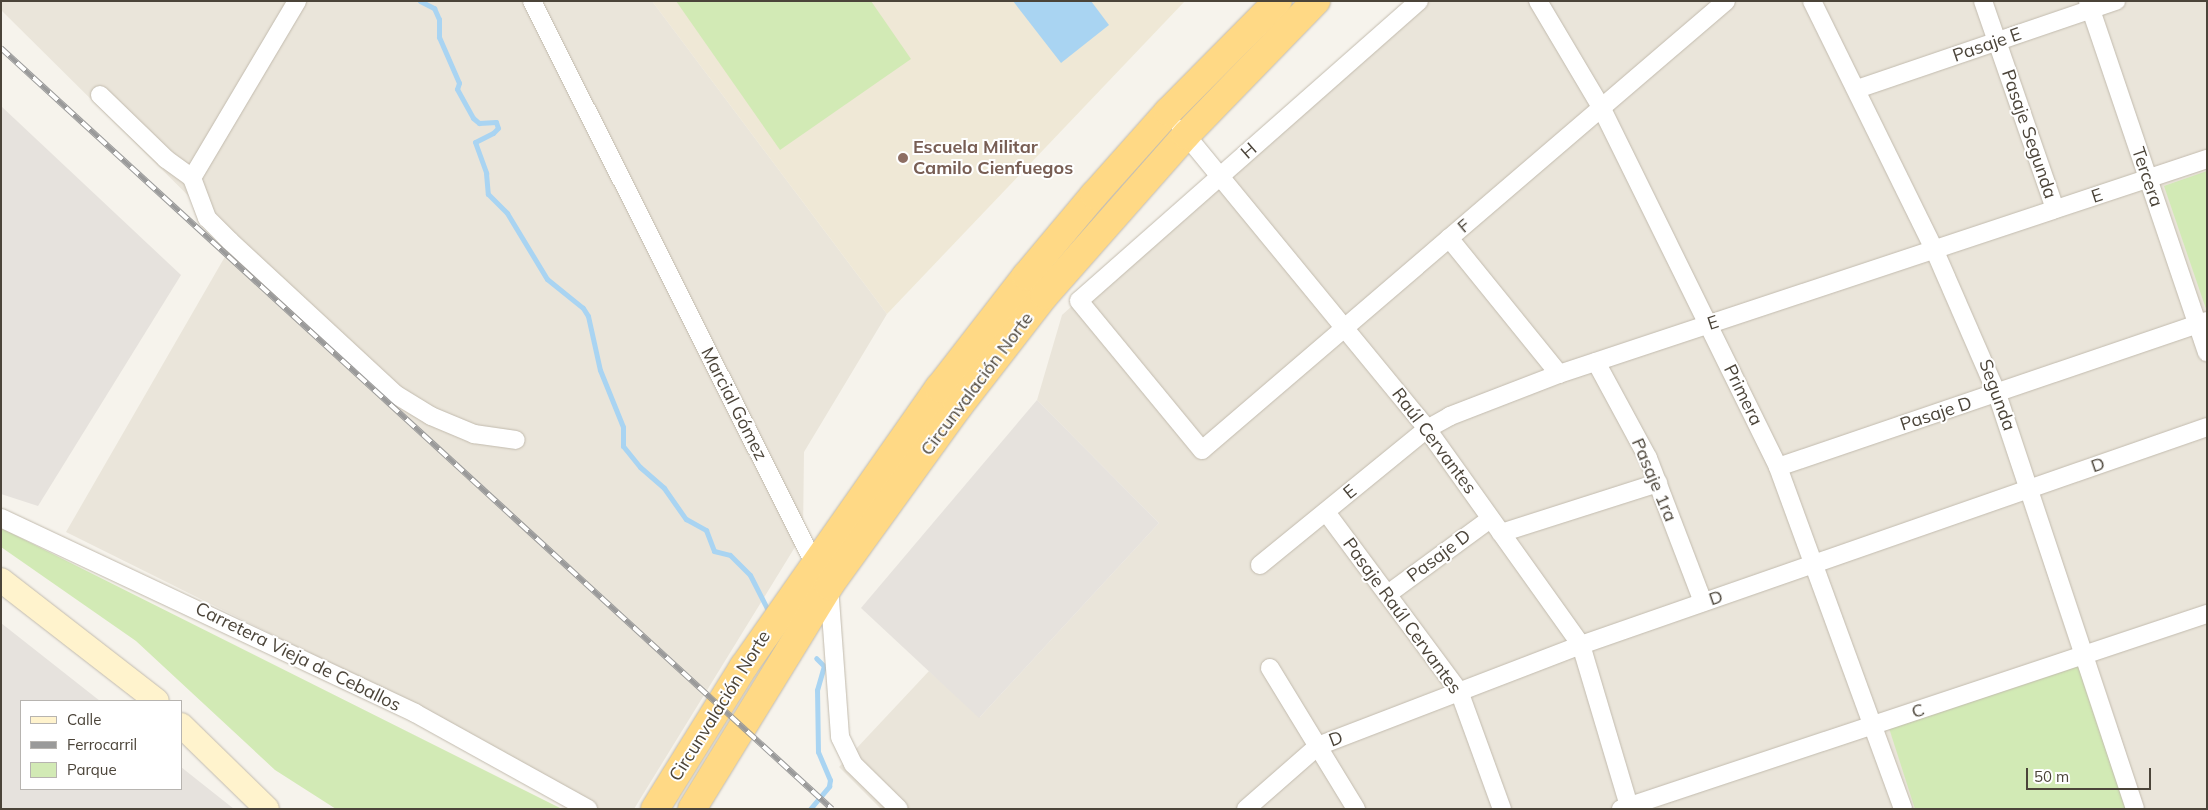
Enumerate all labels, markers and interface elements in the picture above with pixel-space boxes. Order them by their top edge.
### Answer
street label: Pasaje E [1950,23,2024,67]
street label: Pasaje Segunda [1997,67,2061,201]
place label: Escuela Militar Camilo Cienfuegos [913,137,1073,180]
street label: H [1237,138,1261,164]
street label: Tercera [2127,144,2167,210]
marker: Escuela Militar Camilo Cienfuegos [897,152,909,164]
street label: E [2089,184,2105,208]
street label: F [1453,214,1475,238]
street label: Circunvalación Norte [916,308,1038,460]
street label: E [1705,311,1721,335]
street label: Marcial Gómez [696,344,772,464]
street label: Segunda [1974,356,2020,434]
street label: Primera [1719,361,1767,429]
street label: Raúl Cervantes [1387,384,1481,498]
street label: Pasaje D [1897,392,1975,436]
street label: Pasaje 1ra [1627,435,1681,525]
street label: D [2088,453,2108,477]
street label: E [1339,480,1361,504]
street label: Pasaje D [1403,525,1475,587]
street label: Pasaje Raúl Cervantes [1338,534,1466,698]
street label: D [1706,586,1726,610]
street label: Carretera Vieja de Ceballos [192,598,404,716]
street label: Circunvalación Norte [665,627,775,785]
street label: C [1909,699,1927,723]
legend [20,700,182,790]
text: Calle [67,710,101,729]
street label: D [1326,727,1346,751]
text: Ferrocarril [67,735,137,754]
scale bar [2028,758,2153,790]
text: Parque [67,760,117,779]
text: 50 m [2034,767,2069,786]

